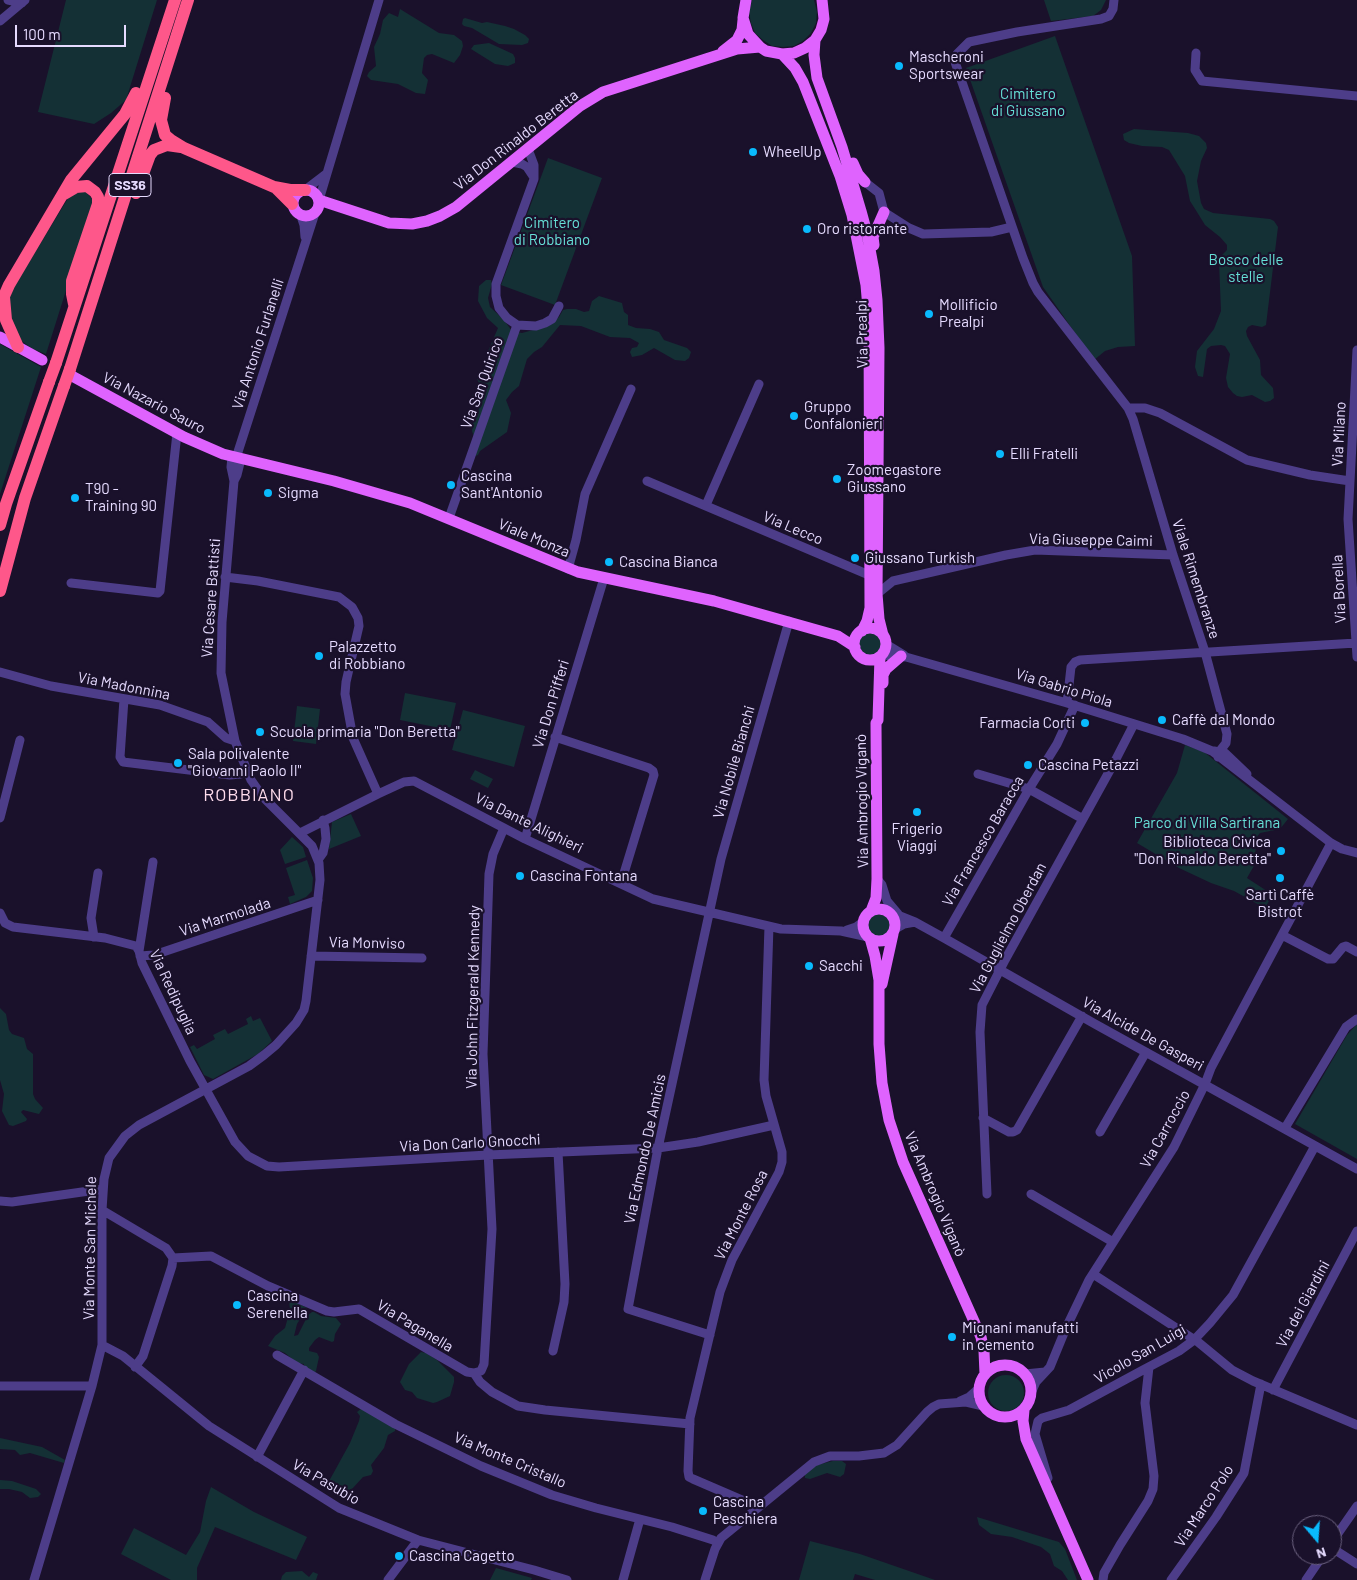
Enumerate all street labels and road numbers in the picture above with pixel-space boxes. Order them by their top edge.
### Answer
street label: Via Don Rinaldo Beretta [450,86,582,194]
road number: SS36 [109,174,151,196]
street label: Via Antonio Furlanelli [228,276,288,412]
street label: Via Prealpi [852,299,872,369]
street label: Via San Quirico [457,335,507,431]
street label: Via Nazario Sauro [99,368,209,438]
street label: Via Milano [1328,401,1350,467]
street label: Via Lecco [760,507,826,549]
street label: Viale Monza [495,515,573,561]
street label: Viale Rimembranze [1168,517,1224,641]
street label: Via Giuseppe Caimi [1029,530,1153,550]
street label: Via Cesare Battisti [198,538,224,658]
street label: Via Borella [1328,554,1350,624]
street label: Via Don Pifferi [529,657,573,751]
street label: Via Gabrio Piola [1013,665,1115,711]
street label: Via Madonnina [76,668,172,704]
street label: Via Nobile Bianchi [709,703,759,821]
street label: Via Ambrogio Viganò [852,734,872,868]
street label: Via Francesco Baracca [938,773,1028,909]
street label: Via Dante Alighieri [472,789,586,857]
street label: Via Guglielmo Oberdan [966,860,1050,996]
street label: Via Marmolada [177,894,273,940]
street label: Via John Fitzgerald Kennedy [462,905,484,1089]
street label: Via Monviso [329,933,405,953]
street label: Via Redipuglia [145,947,201,1037]
street label: Via Alcide De Gasperi [1079,993,1207,1075]
street label: Via Edmondo De Amicis [620,1072,670,1226]
street label: Via Carroccio [1136,1087,1194,1171]
street label: Via Ambrogio Viganò [901,1129,969,1259]
street label: Via Don Carlo Gnocchi [399,1130,541,1156]
street label: Via Monte Rosa [711,1167,771,1263]
street label: Via Monte San Michele [80,1176,100,1320]
street label: Via dei Giardini [1272,1257,1334,1351]
street label: Via Paganella [373,1296,457,1356]
street label: Vicolo San Luigi [1091,1320,1189,1388]
street label: Via Monte Cristallo [451,1428,569,1492]
street label: Via Pasubio [289,1455,363,1509]
street label: Via Marco Polo [1171,1461,1237,1551]

